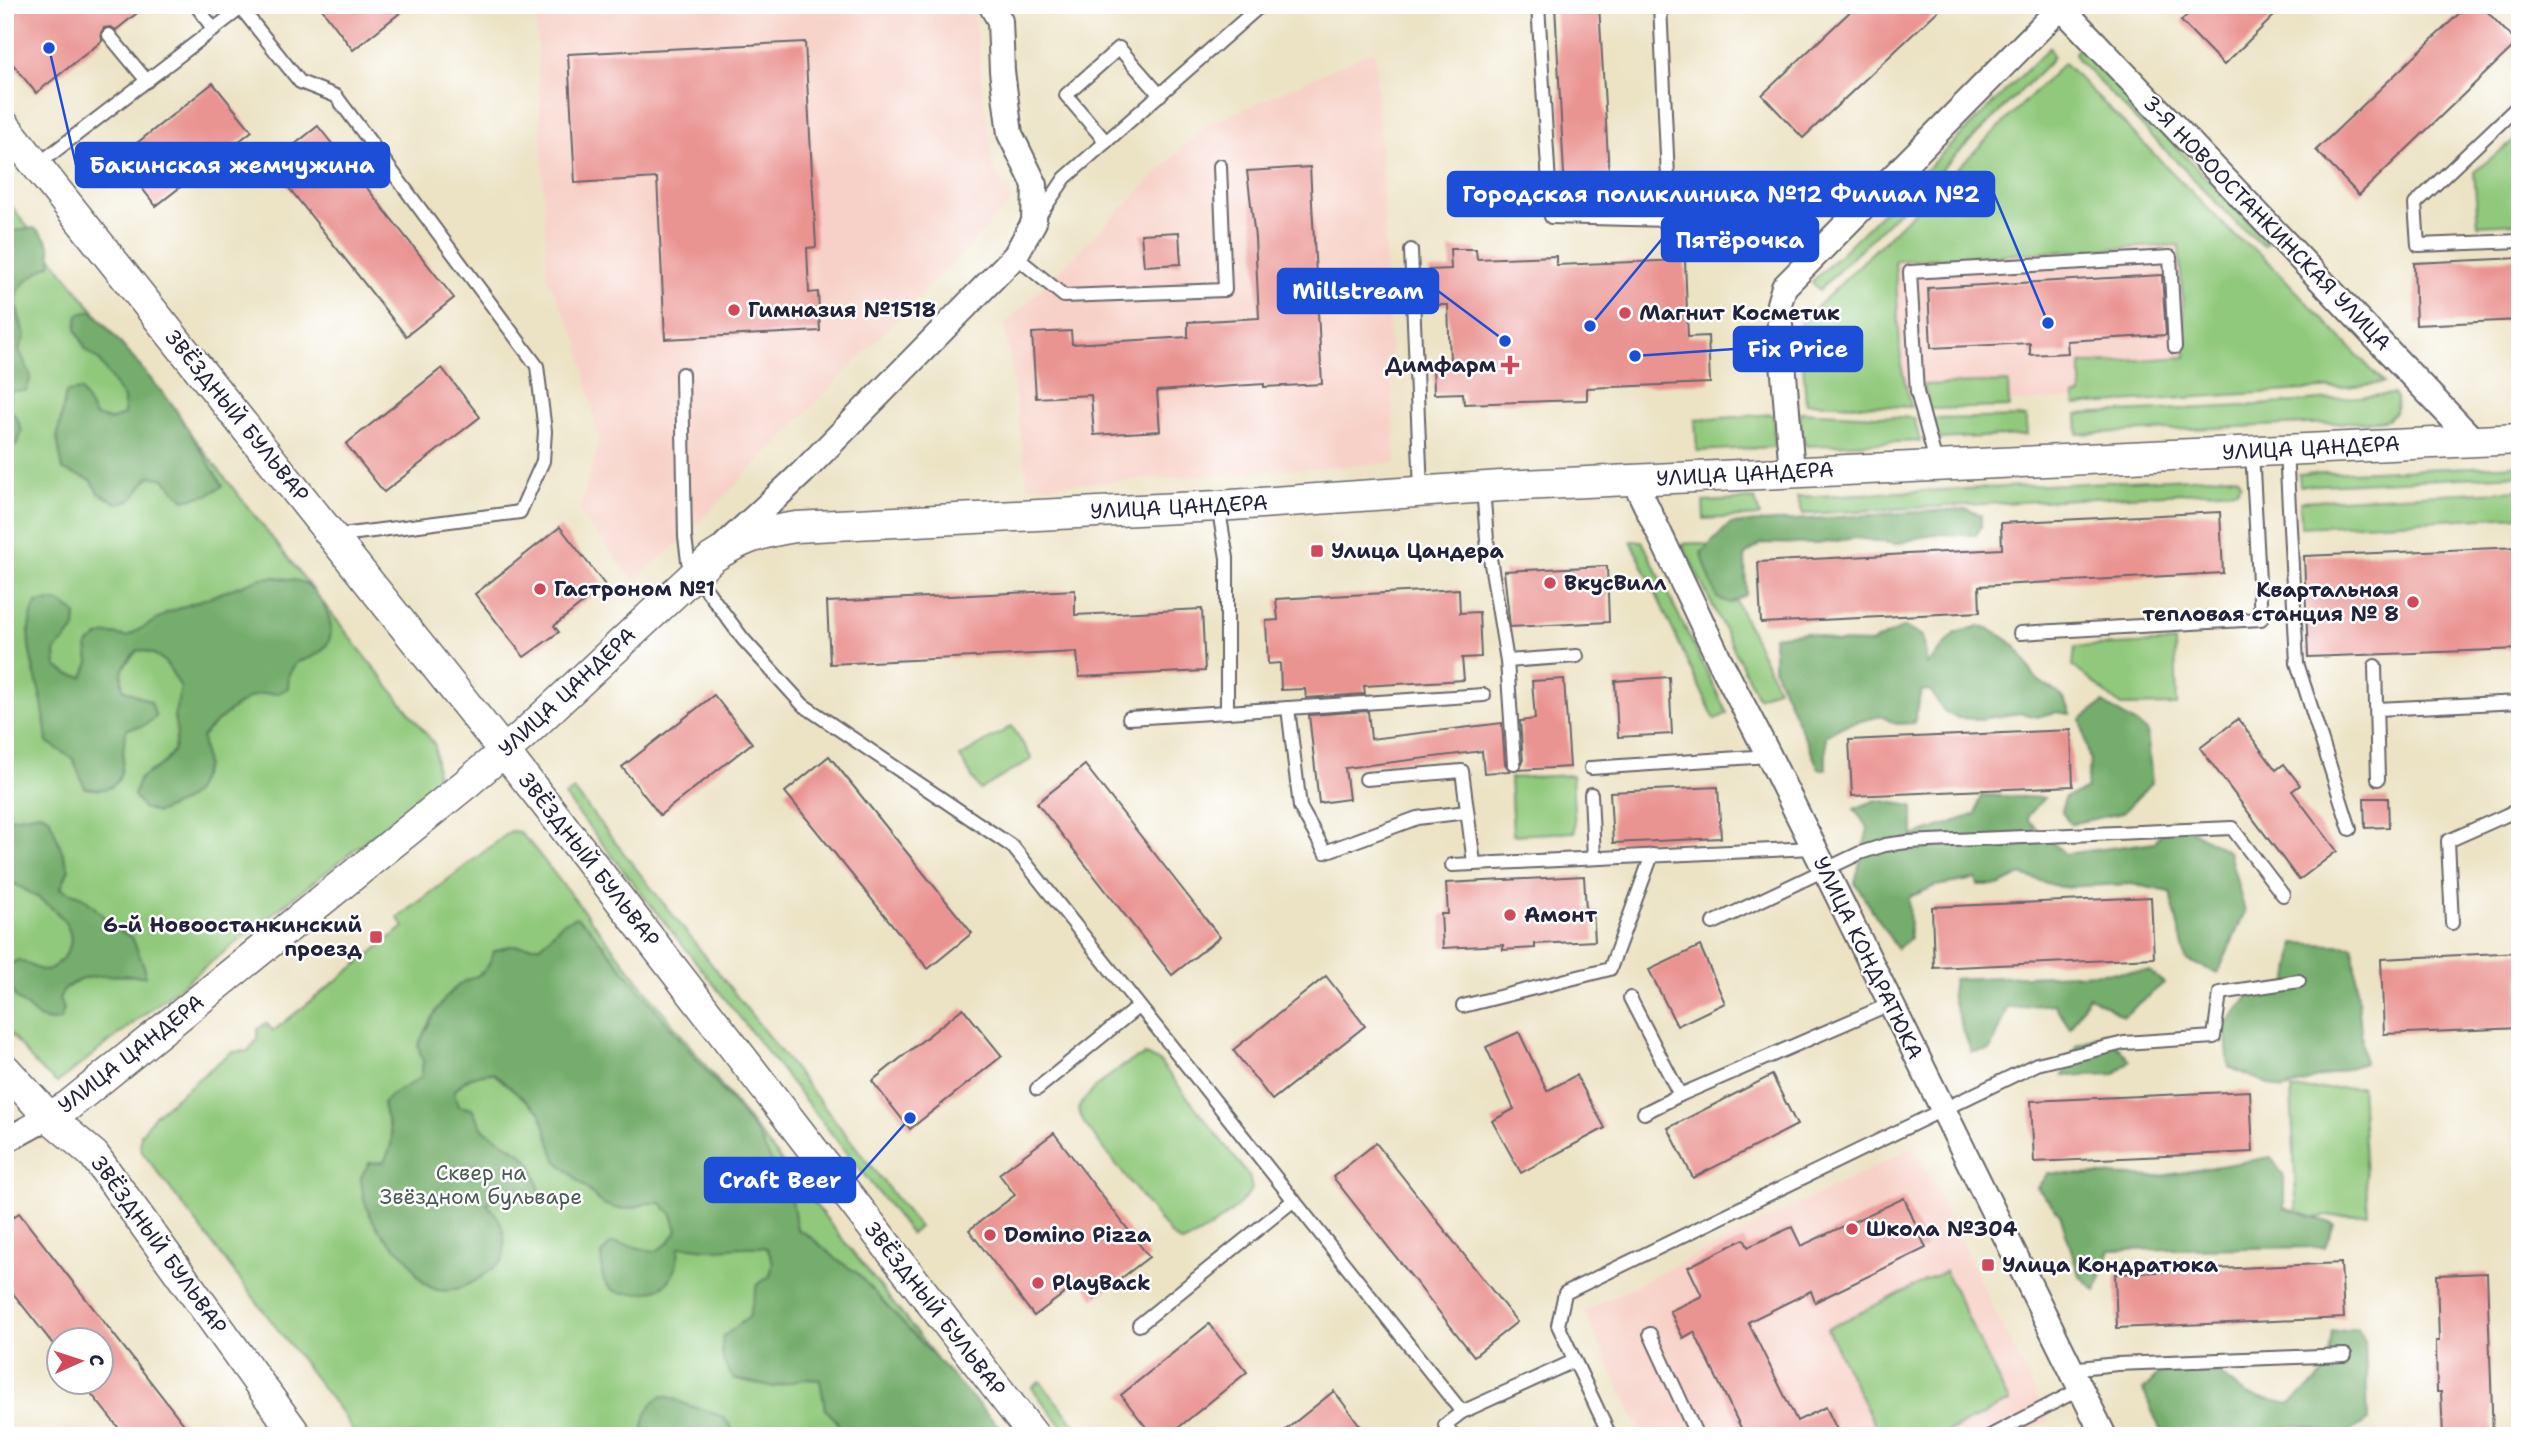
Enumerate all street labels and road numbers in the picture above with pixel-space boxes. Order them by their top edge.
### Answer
street label: 3-Я НОВООСТАНКИНСКАЯ УЛИЦА [2137,89,2397,357]
street label: ЗВЁЗДНЫЙ БУЛЬВАР [159,324,315,508]
street label: УЛИЦА ЦАНДЕРА [2221,429,2401,467]
street label: УЛИЦА ЦАНДЕРА [1655,455,1835,493]
street label: УЛИЦА ЦАНДЕРА [1089,488,1269,526]
street label: УЛИЦА ЦАНДЕРА [492,621,642,763]
street label: ЗВЁЗДНЫЙ БУЛЬВАР [512,767,666,953]
street label: УЛИЦА КОНДРАТЮКА [1807,852,1929,1064]
street label: УЛИЦА ЦАНДЕРА [52,988,210,1120]
street label: ЗВЁЗДНЫЙ БУЛЬВАР [85,1150,233,1340]
street label: ЗВЁЗДНЫЙ БУЛЬВАР [858,1216,1012,1402]

